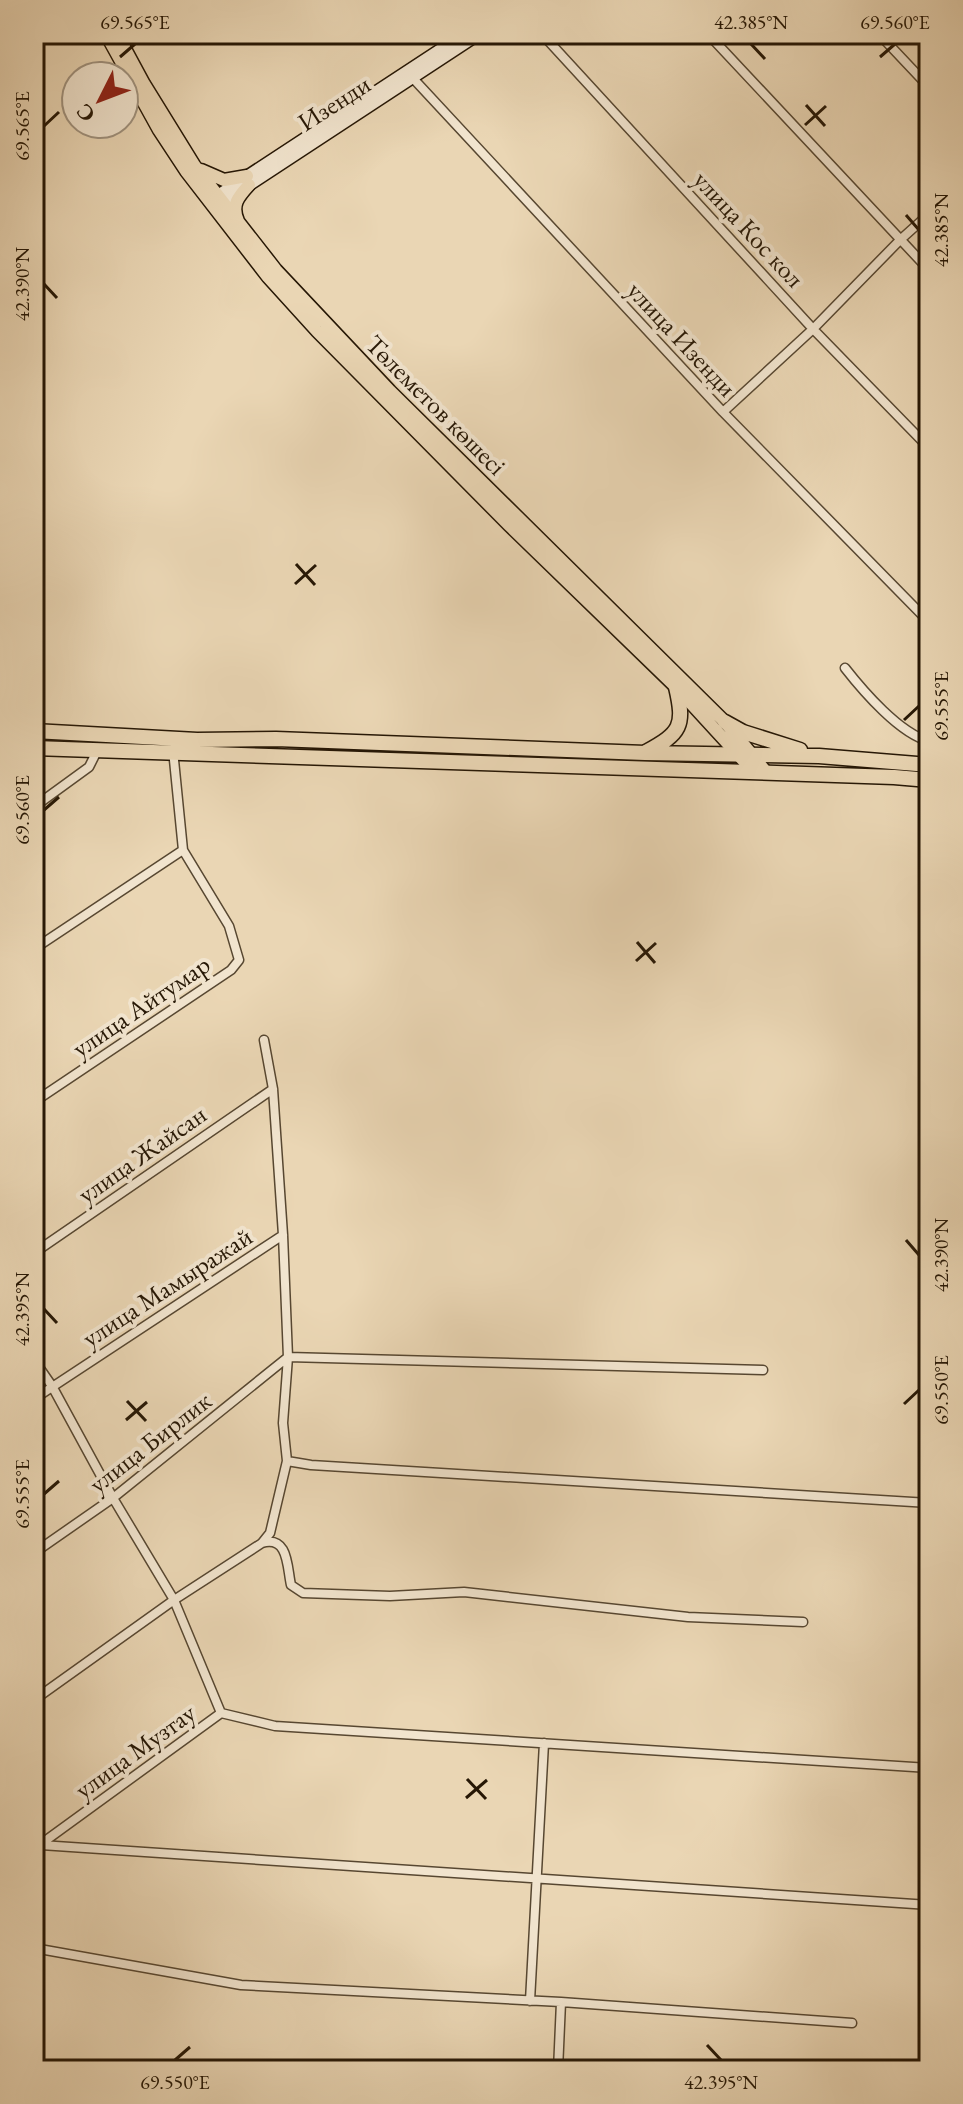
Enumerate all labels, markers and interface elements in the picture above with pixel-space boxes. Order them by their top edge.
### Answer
text: 69.565°E [100,9,170,35]
text: 42.385°N [714,9,788,35]
text: 69.560°E [860,9,930,35]
north arrow [60,60,140,140]
street label: Изенди [291,67,377,139]
text: 69.565°E [9,91,35,161]
text: С [70,98,102,129]
street label: улица Кос кол [686,163,812,295]
text: 42.385°N [928,193,954,267]
text: 42.390°N [9,247,35,321]
street label: улица Изенди [620,274,744,404]
street label: Төлеметов көшесі [358,327,514,483]
text: 69.555°E [928,671,954,741]
text: 69.560°E [9,775,35,845]
street label: улица Айтумар [65,947,217,1065]
street label: улица Жайсан [71,1097,213,1211]
text: 42.390°N [928,1218,954,1292]
street label: улица Мамыражай [75,1219,259,1355]
text: 42.395°N [9,1272,35,1346]
text: 69.550°E [928,1355,954,1425]
street label: улица Бирлик [82,1383,219,1500]
text: 69.555°E [9,1459,35,1529]
street label: улица Музтау [68,1695,203,1806]
text: 69.550°E [140,2069,210,2095]
text: 42.395°N [684,2069,758,2095]

